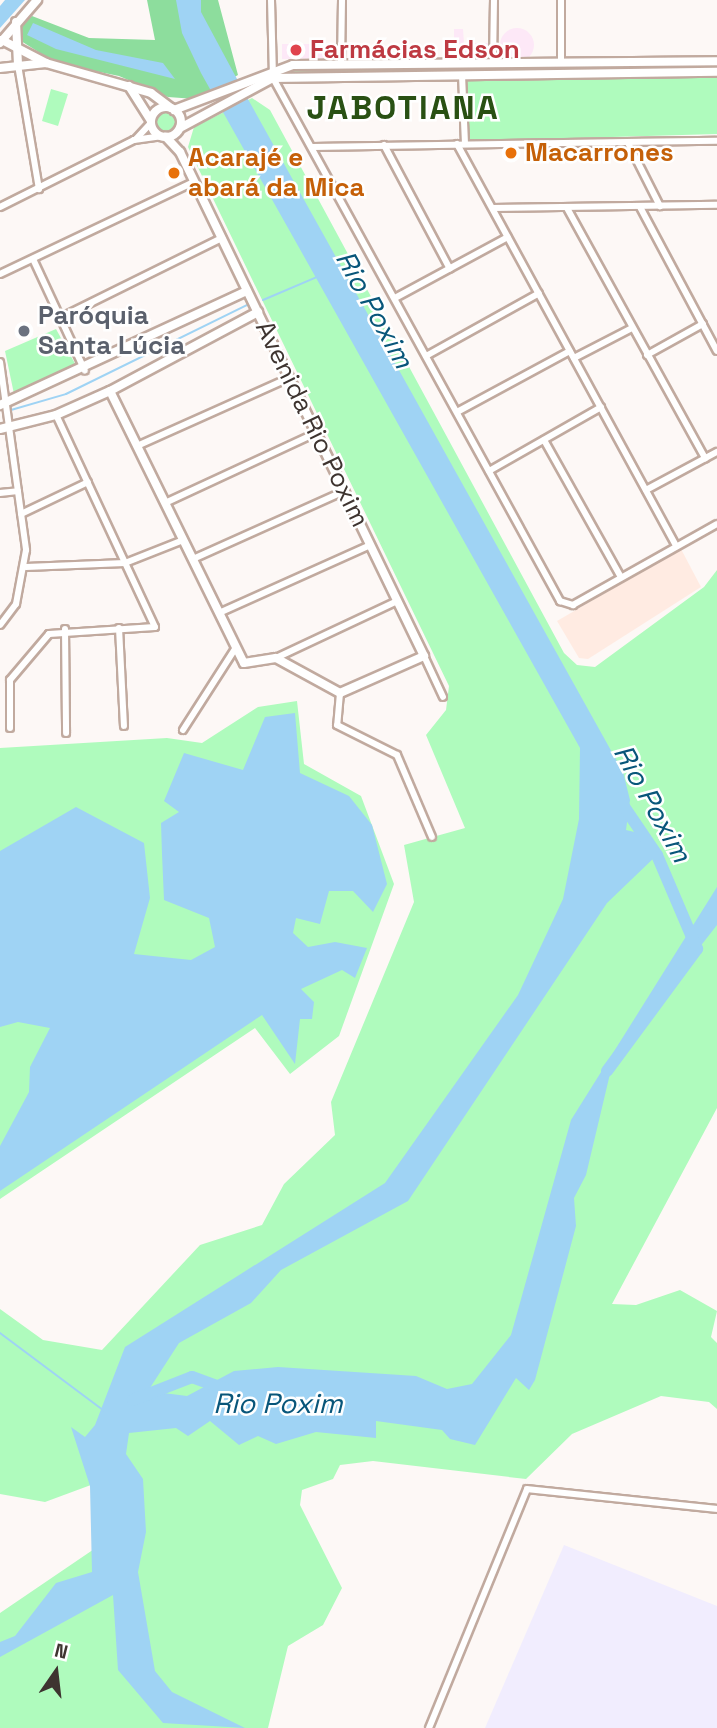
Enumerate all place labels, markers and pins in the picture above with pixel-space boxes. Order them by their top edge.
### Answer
place label: Farmácias Edson [310,34,520,66]
marker: Farmácias Edson [288,42,304,58]
place label: Macarrones [525,137,674,169]
place label: Acarajé e abará da Mica [188,142,365,204]
marker: Macarrones [503,145,519,161]
marker: Acarajé e abará da Mica [166,165,182,181]
place label: Paróquia Santa Lúcia [38,300,185,362]
marker: Paróquia Santa Lúcia [16,323,32,339]

